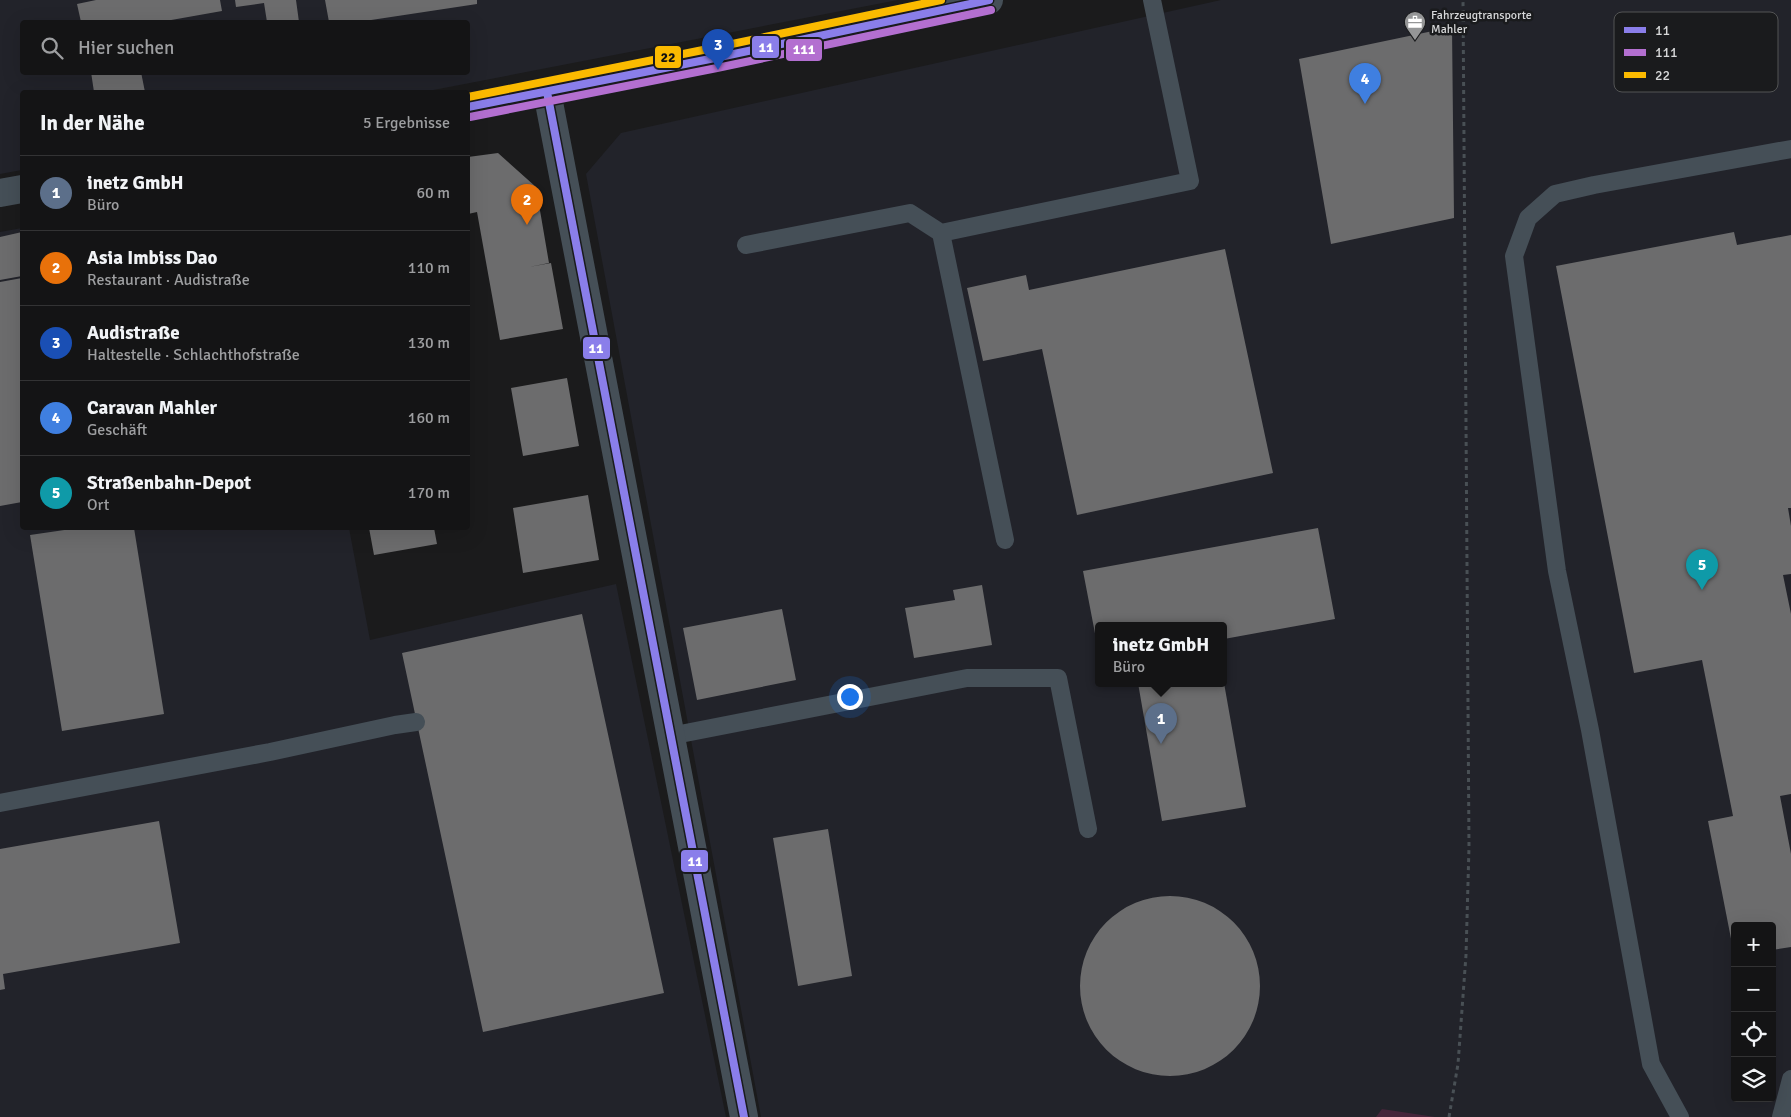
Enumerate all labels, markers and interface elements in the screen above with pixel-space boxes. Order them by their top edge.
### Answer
place label: Fahrzeugtransporte Mahler [1431,8,1532,37]
office icon: Fahrzeugtransporte Mahler [1403,10,1427,41]
legend [1614,12,1778,92]
search box [20,20,470,75]
text: 11 [1655,22,1670,39]
pin: 3 [702,29,734,70]
icon: search [38,34,66,62]
line badge: 11 [751,35,780,59]
text: Hier suchen [78,36,174,60]
line badge: 111 [785,38,823,62]
text: 11 [758,39,774,56]
text: 111 [793,41,816,58]
text: 111 [1655,44,1678,61]
line badge: 22 [654,45,682,69]
text: 22 [660,49,676,66]
pin: 4 [1349,63,1381,104]
text: 22 [1655,67,1670,84]
text: In der Nähe [40,110,145,136]
text: 5 Ergebnisse [363,113,450,133]
text: inetz GmbH [87,171,184,195]
text: 1 [52,183,60,203]
text: 60 m [416,183,450,203]
pin: 2 [511,184,543,225]
text: Büro [87,195,119,215]
text: Asia Imbiss Dao [87,246,217,270]
text: 2 [52,258,60,278]
text: 110 m [408,258,450,278]
text: Restaurant · Audistraße [87,270,250,290]
text: Audistraße [87,321,180,345]
text: 3 [52,333,60,353]
text: 130 m [408,333,450,353]
line badge: 11 [582,336,611,360]
text: 11 [588,340,604,357]
text: Haltestelle · Schlachthofstraße [87,345,300,365]
text: Caravan Mahler [87,396,217,420]
text: 4 [52,408,60,428]
text: 160 m [408,408,450,428]
text: Geschäft [87,420,147,440]
text: Straßenbahn-Depot [87,471,251,495]
text: 5 [52,483,60,503]
text: 170 m [408,483,450,503]
text: Ort [87,495,109,515]
pin: 5 [1686,549,1718,590]
popup [1095,622,1227,687]
text: inetz GmbH [1113,633,1209,657]
text: Büro [1113,657,1145,677]
your location [837,684,863,710]
pin: 1 [1145,703,1177,744]
line badge: 11 [680,849,709,873]
text: 11 [687,853,703,870]
map controls [1731,922,1776,1102]
button: + [1731,922,1776,967]
button: − [1731,967,1776,1012]
button: locate [1731,1012,1776,1057]
button: layers [1731,1057,1776,1102]

